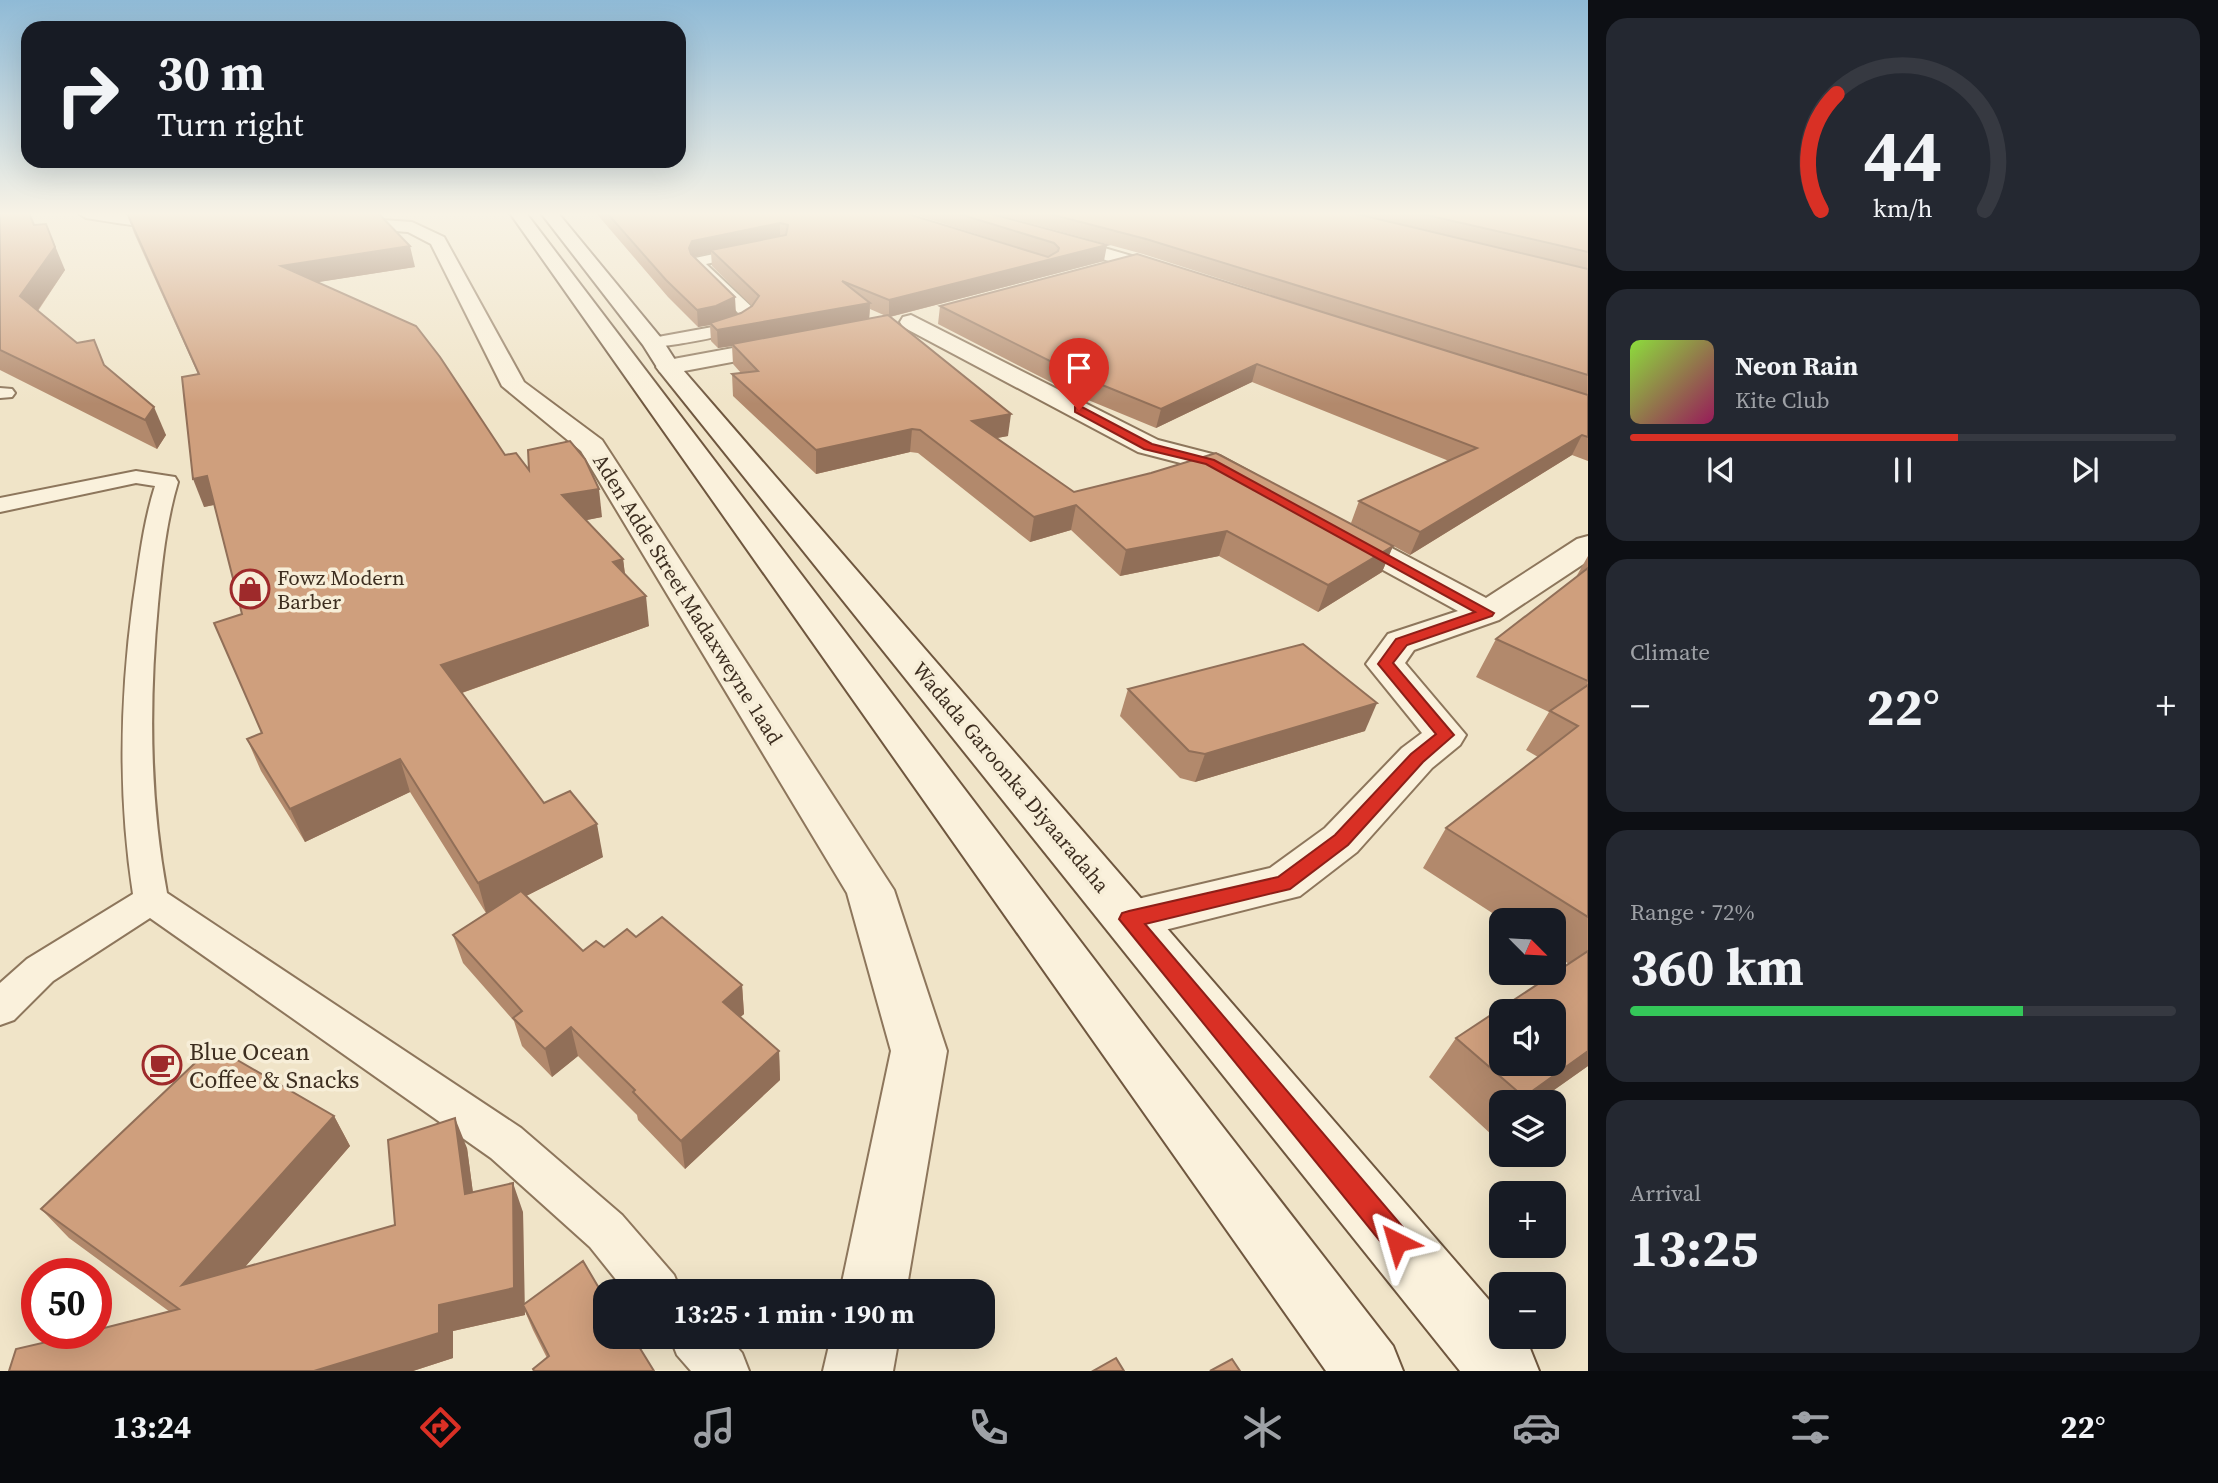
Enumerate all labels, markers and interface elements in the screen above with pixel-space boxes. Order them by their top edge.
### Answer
text: 30 m [157,39,265,106]
icon: right [42,49,133,140]
text: Turn right [157,103,303,147]
text: 44 [1864,106,1942,205]
text: km/h [1873,191,1933,225]
pin [1049,338,1109,410]
text: Neon Rain [1735,348,1858,384]
icon: arrive [1060,349,1098,387]
text: Kite Club [1735,384,1830,416]
street label: Aden Adde Street Madaxweyne 1aad [586,448,790,750]
icon: previous [1702,451,1740,489]
icon: pause [1884,451,1922,489]
icon: next [2066,451,2104,489]
place label: Fowz Modern Barber [277,563,405,616]
shop icon: Fowz Modern Barber [229,568,271,610]
text: Climate [1630,636,1710,668]
street label: Wadada Garoonka Diyaaradaha [906,655,1117,899]
text: 22° [1866,671,1940,742]
text: − [1630,680,1650,732]
text: + [2156,680,2176,732]
text: Range · 72% [1630,896,1755,928]
north arrow [1489,908,1566,985]
map controls [1489,908,1566,1349]
text: 360 km [1630,931,1804,1002]
button: sound [1489,999,1566,1076]
place label: Blue Ocean Coffee & Snacks [189,1035,360,1096]
cafe icon: Blue Ocean Coffee & Snacks [141,1044,183,1086]
button: layers [1489,1090,1566,1167]
text: Arrival [1630,1177,1701,1209]
button: + [1489,1181,1566,1258]
position arrow [1360,1205,1434,1279]
text: 13:25 [1630,1212,1758,1283]
speed limit sign: 50 [21,1258,112,1349]
button: − [1489,1272,1566,1349]
text: 13:25 · 1 min · 190 m [674,1296,914,1332]
icon: directions [416,1403,465,1452]
icon: music [690,1403,739,1452]
icon: phone [964,1403,1013,1452]
icon: climate [1238,1403,1287,1452]
icon: car [1512,1403,1561,1452]
icon: filters [1786,1403,1835,1452]
text: 13:24 [112,1405,191,1449]
text: 22° [2060,1405,2105,1449]

